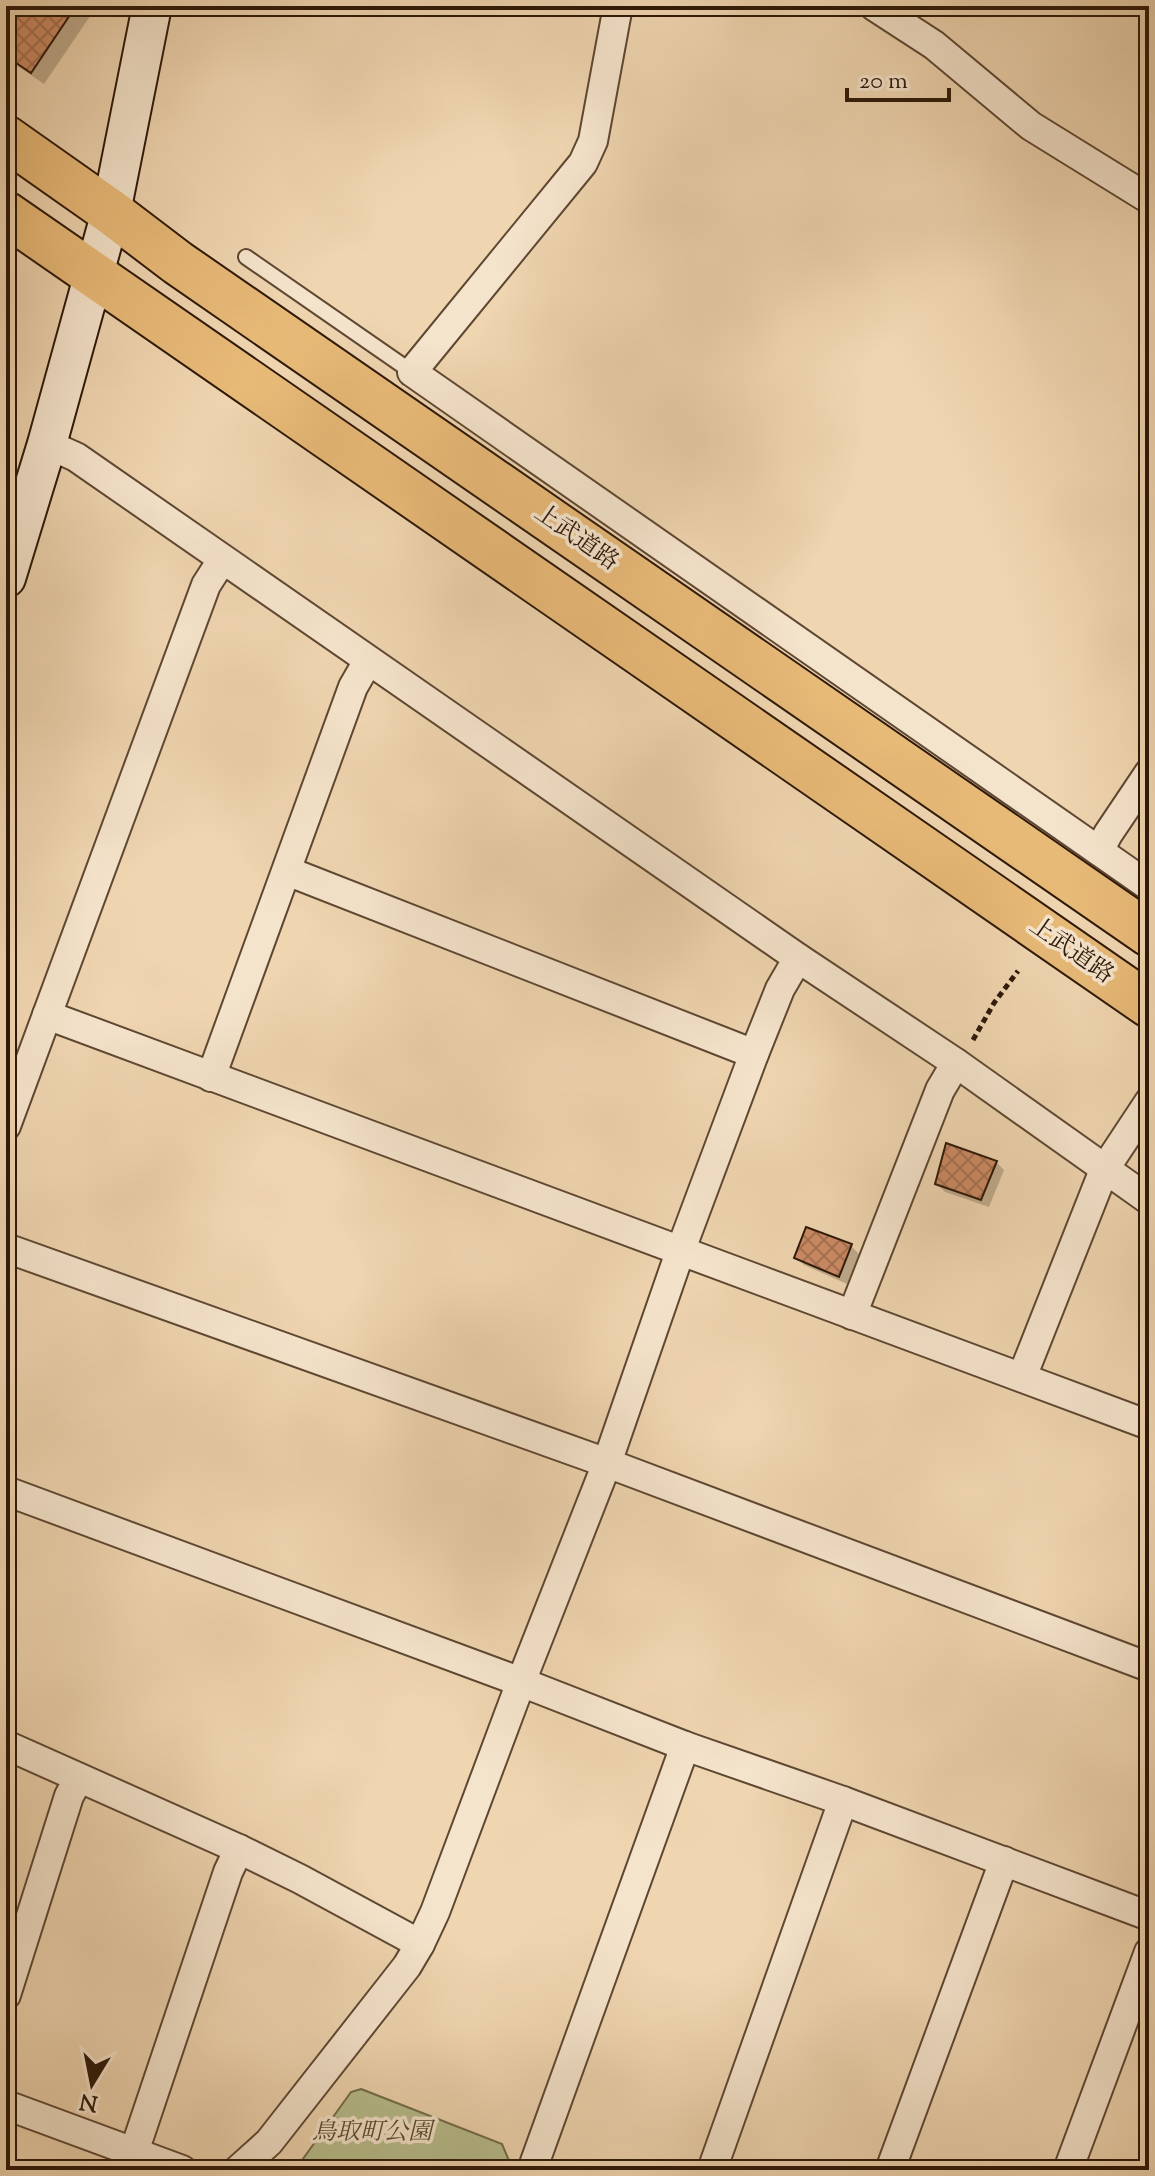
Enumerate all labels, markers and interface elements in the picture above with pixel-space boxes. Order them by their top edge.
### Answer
scale bar [847,52,949,102]
text: 20 m [859,65,908,99]
street label: 上武道路 [527,497,625,579]
street label: 上武道路 [1022,910,1120,992]
north arrow [52,2044,132,2124]
text: N [77,2083,100,2118]
park label: 鳥取町公園 [312,2116,436,2150]

